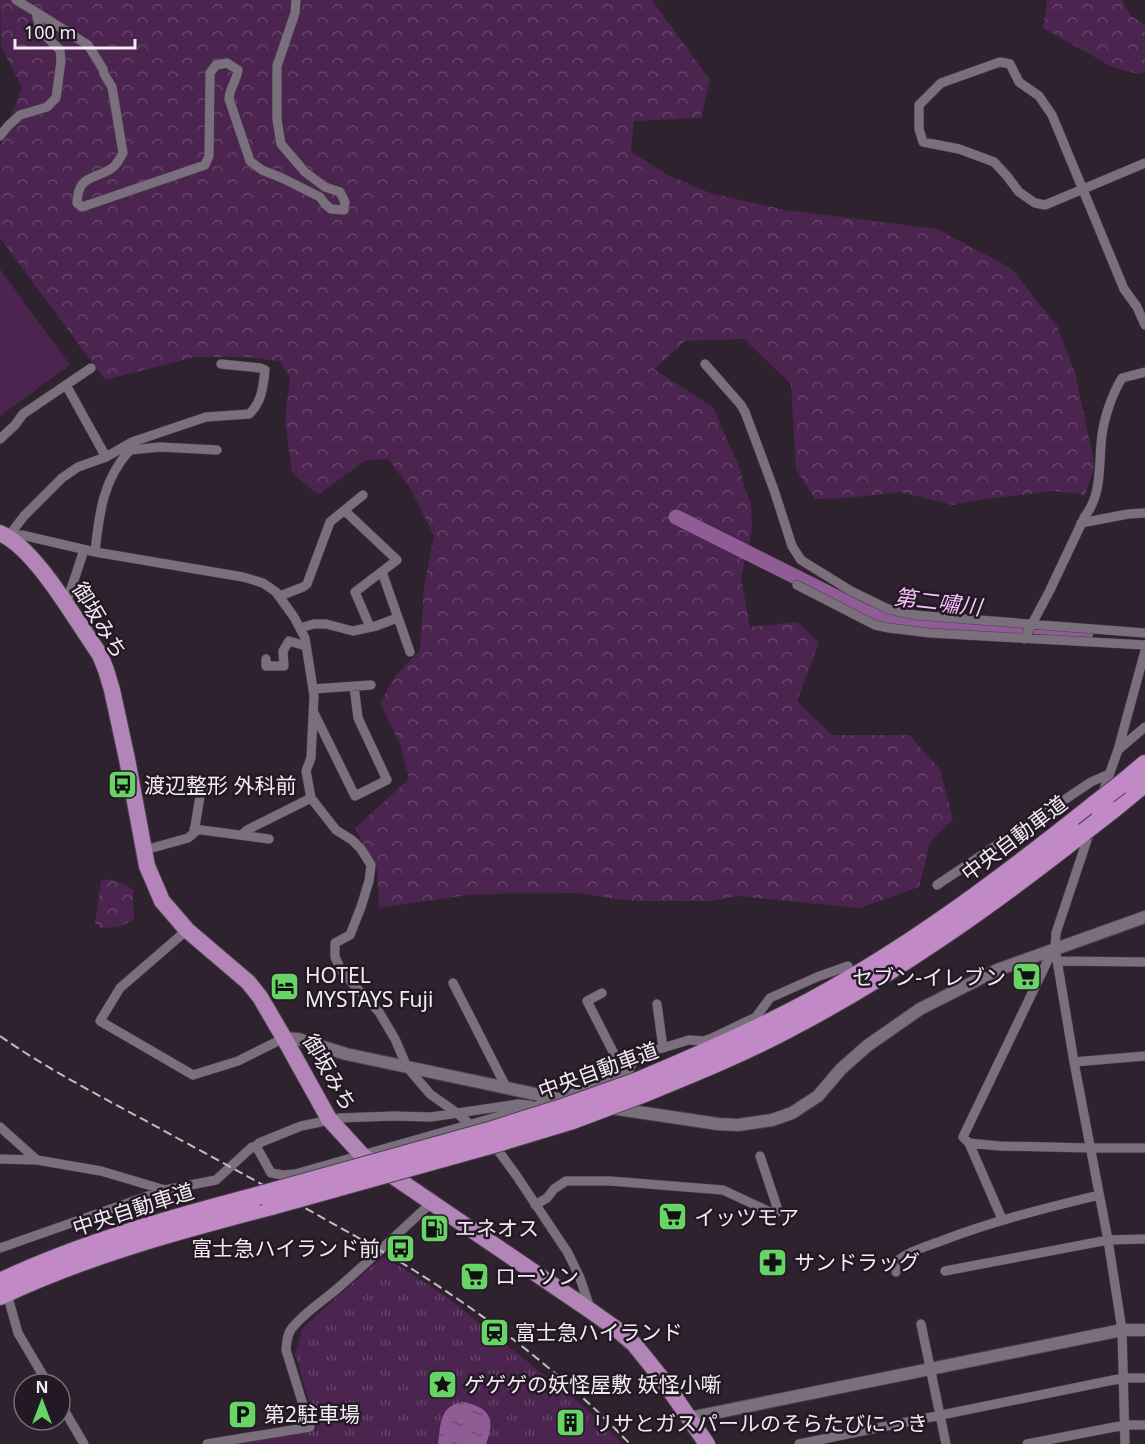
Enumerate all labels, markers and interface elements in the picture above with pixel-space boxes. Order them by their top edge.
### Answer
scale bar [15,12,135,50]
text: 100 m [24,20,76,44]
street label: 御坂みち [66,577,134,663]
water label: 第二嘯川 [892,581,985,621]
bus stop icon: 渡辺整形 外科前 [107,769,139,801]
place label: 渡辺整形 外科前 [144,771,296,799]
street label: 中央自動車道 [955,789,1073,887]
place label: HOTEL MYSTAYS Fuji [305,961,433,1013]
supermarket icon: セブン-イレブン [1011,961,1043,993]
place label: セブン-イレブン [852,963,1006,991]
hotel icon: HOTEL MYSTAYS Fuji [268,971,300,1003]
street label: 御坂みち [297,1029,363,1115]
street label: 中央自動車道 [534,1035,662,1105]
street label: 中央自動車道 [69,1176,197,1242]
supermarket icon: イッツモア [657,1201,689,1233]
place label: イッツモア [694,1203,799,1231]
fuel station icon: エネオス [418,1212,450,1244]
place label: エネオス [455,1214,539,1242]
bus stop icon: 富士急ハイランド前 [385,1232,417,1264]
place label: 富士急ハイランド前 [191,1234,380,1262]
pharmacy icon: サンドラッグ [757,1246,789,1278]
place label: サンドラッグ [794,1248,920,1276]
supermarket icon: ローソン [458,1260,490,1292]
place label: ローソン [495,1262,579,1290]
station icon: 富士急ハイランド [478,1316,510,1348]
place label: 富士急ハイランド [515,1318,683,1346]
place icon: ゲゲゲの妖怪屋敷 妖怪小噺 [427,1368,459,1400]
place label: ゲゲゲの妖怪屋敷 妖怪小噺 [464,1370,721,1398]
north arrow [12,1372,72,1432]
text: N [35,1376,49,1398]
parking icon: 第2駐車場 [227,1398,259,1430]
place label: 第2駐車場 [264,1400,360,1428]
building icon: リサとガスパールのそらたびにっき [555,1407,587,1439]
place label: リサとガスパールのそらたびにっき [592,1409,928,1437]

